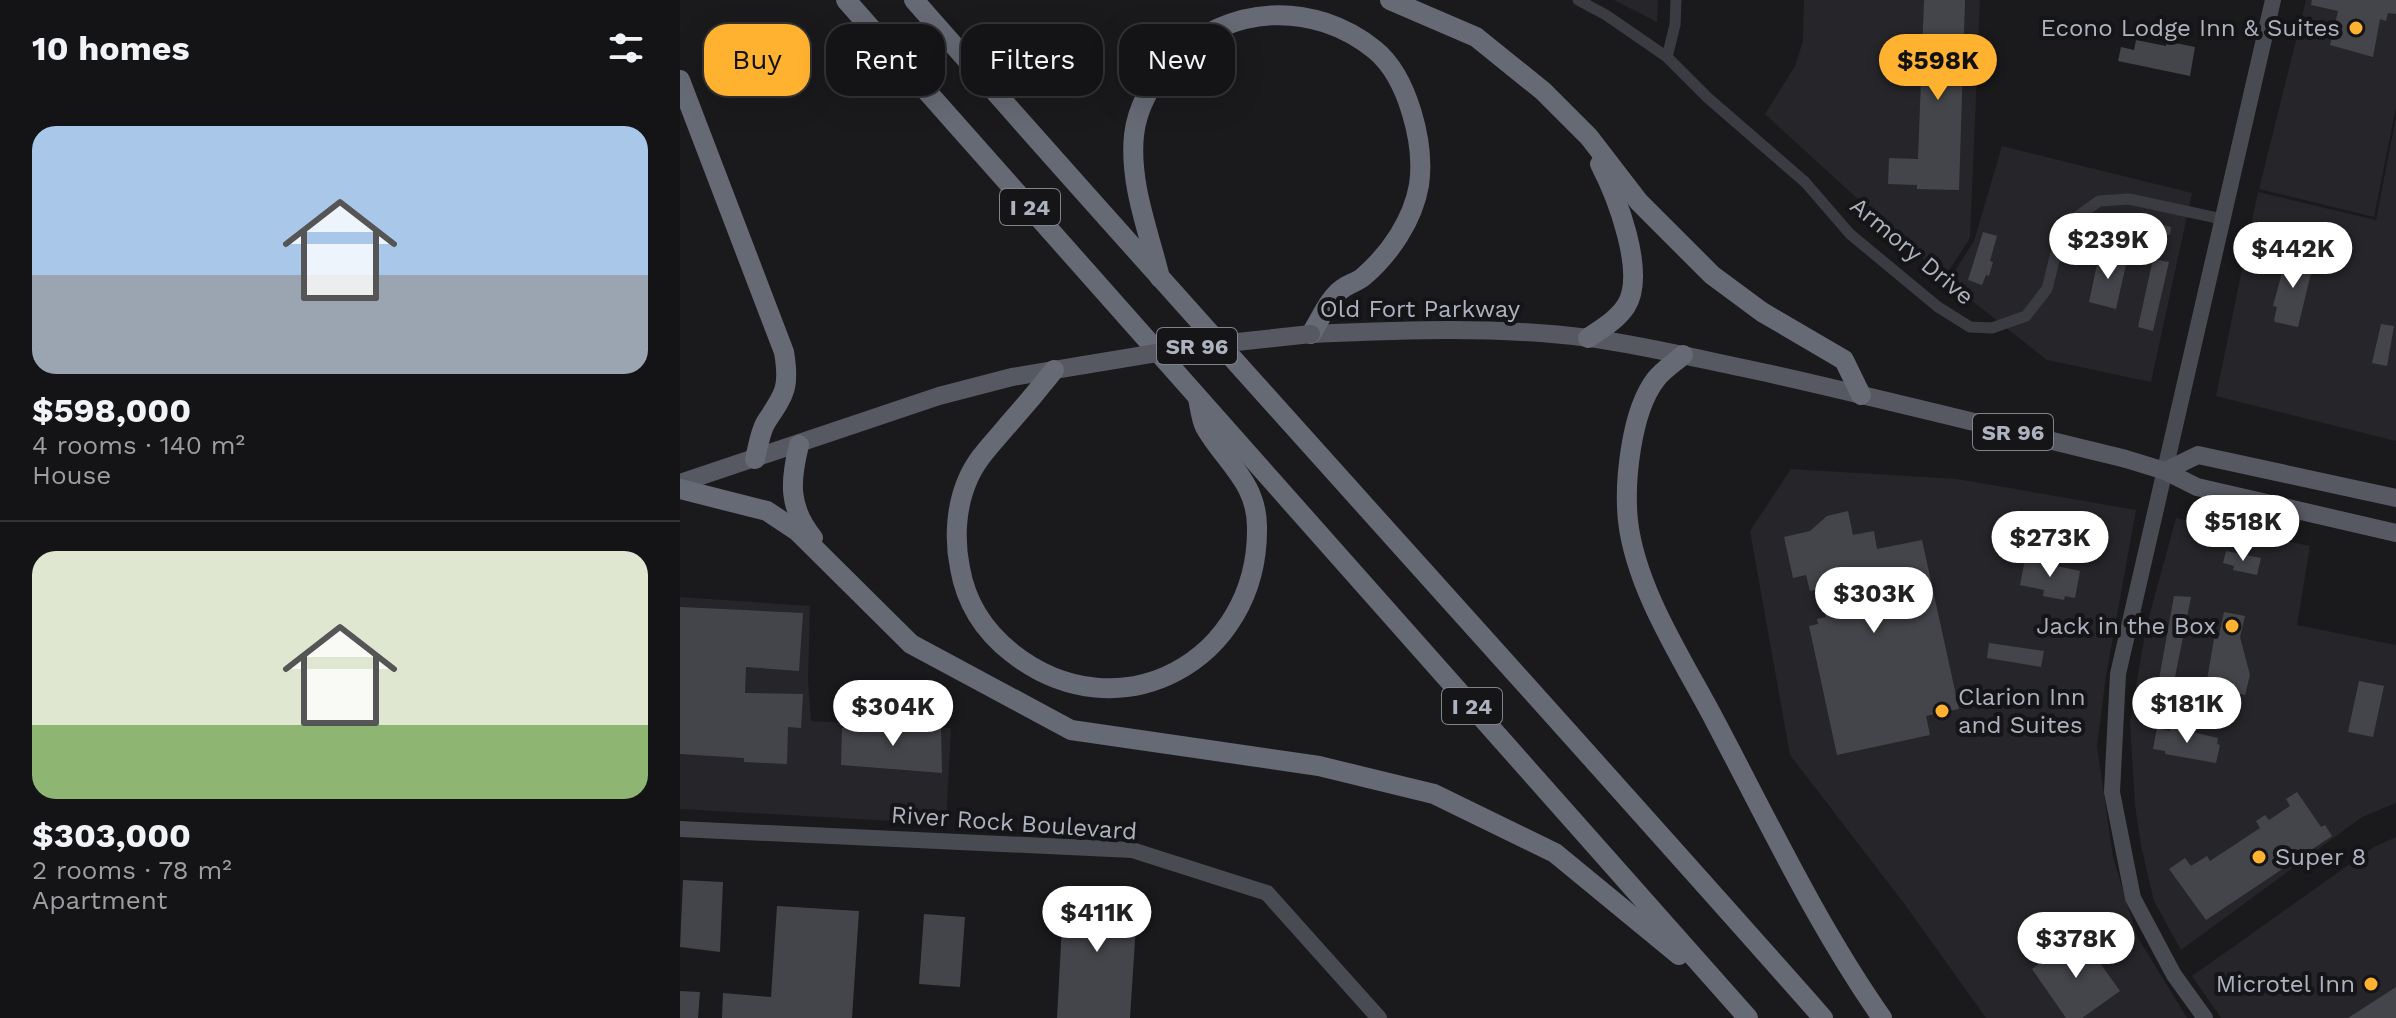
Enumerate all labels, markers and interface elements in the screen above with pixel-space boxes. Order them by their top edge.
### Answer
place label: Econo Lodge Inn & Suites [2041,14,2340,42]
marker: Econo Lodge Inn & Suites [2347,19,2365,37]
chip: Buy [704,24,810,96]
chip: Rent [826,24,945,96]
chip: Filters [961,24,1103,96]
chip: New [1119,24,1235,96]
icon: filters [604,26,648,70]
text: 10 homes [32,28,190,68]
pin: $598K [1882,34,1994,102]
text: $598K [1897,45,1979,75]
icon: home [268,178,412,322]
road number: I 24 [1000,189,1060,225]
street label: Armory Drive [1845,191,1979,311]
pin: $239K [2052,213,2164,281]
pin: $442K [2237,222,2349,290]
text: $239K [2067,224,2149,254]
text: $442K [2251,233,2335,263]
street label: Old Fort Parkway [1320,295,1521,323]
road number: SR 96 [1157,328,1237,364]
text: $598,000 [32,390,191,430]
road number: SR 96 [1973,414,2053,450]
text: 4 rooms · 140 m² [32,430,245,460]
text: House [32,460,111,490]
pin: $518K [2187,495,2299,563]
text: $518K [2204,506,2282,536]
pin: $273K [1994,511,2106,579]
text: $273K [2010,522,2090,552]
pin: $303K [1818,567,1930,635]
text: $303K [1833,578,1915,608]
icon: home [268,603,412,747]
place label: Jack in the Box [2036,612,2216,640]
marker: Jack in the Box [2223,617,2241,635]
pin: $181K [2131,677,2243,745]
pin: $304K [837,680,949,748]
place label: Clarion Inn and Suites [1958,683,2086,739]
road number: I 24 [1442,688,1502,724]
text: $181K [2150,688,2224,718]
text: $304K [851,691,935,721]
marker: Clarion Inn and Suites [1933,702,1951,720]
street label: River Rock Boulevard [890,800,1138,846]
text: $303,000 [32,815,191,855]
place label: Super 8 [2275,843,2366,871]
marker: Super 8 [2250,848,2268,866]
text: 2 rooms · 78 m² [32,855,232,885]
text: Apartment [32,885,168,915]
pin: $411K [1041,886,1153,954]
text: $411K [1060,897,1134,927]
pin: $378K [2020,912,2132,980]
text: $378K [2036,923,2116,953]
place label: Microtel Inn [2216,970,2355,998]
marker: Microtel Inn [2362,975,2380,993]

